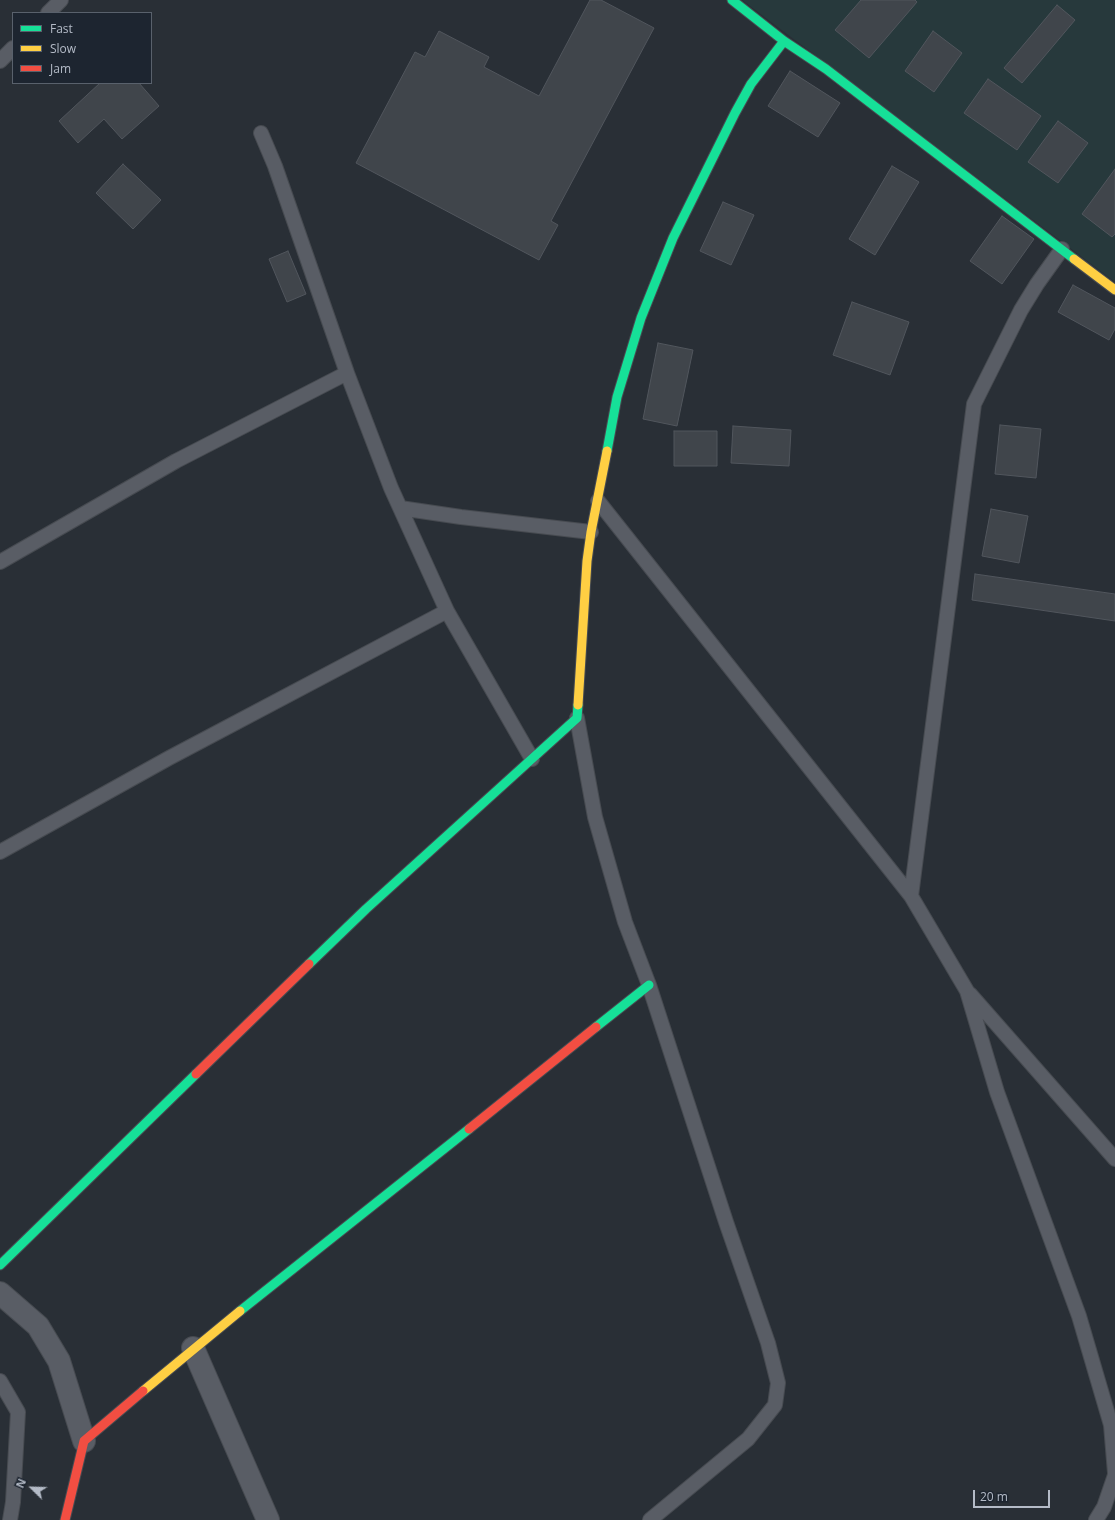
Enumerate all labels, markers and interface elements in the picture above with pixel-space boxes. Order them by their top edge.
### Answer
legend [12,12,152,84]
text: Fast [50,20,73,37]
text: Slow [50,40,76,57]
text: Jam [50,60,71,77]
north arrow [12,1468,52,1508]
text: N [12,1476,29,1490]
scale bar [975,1482,1052,1508]
text: 20 m [980,1488,1008,1505]

